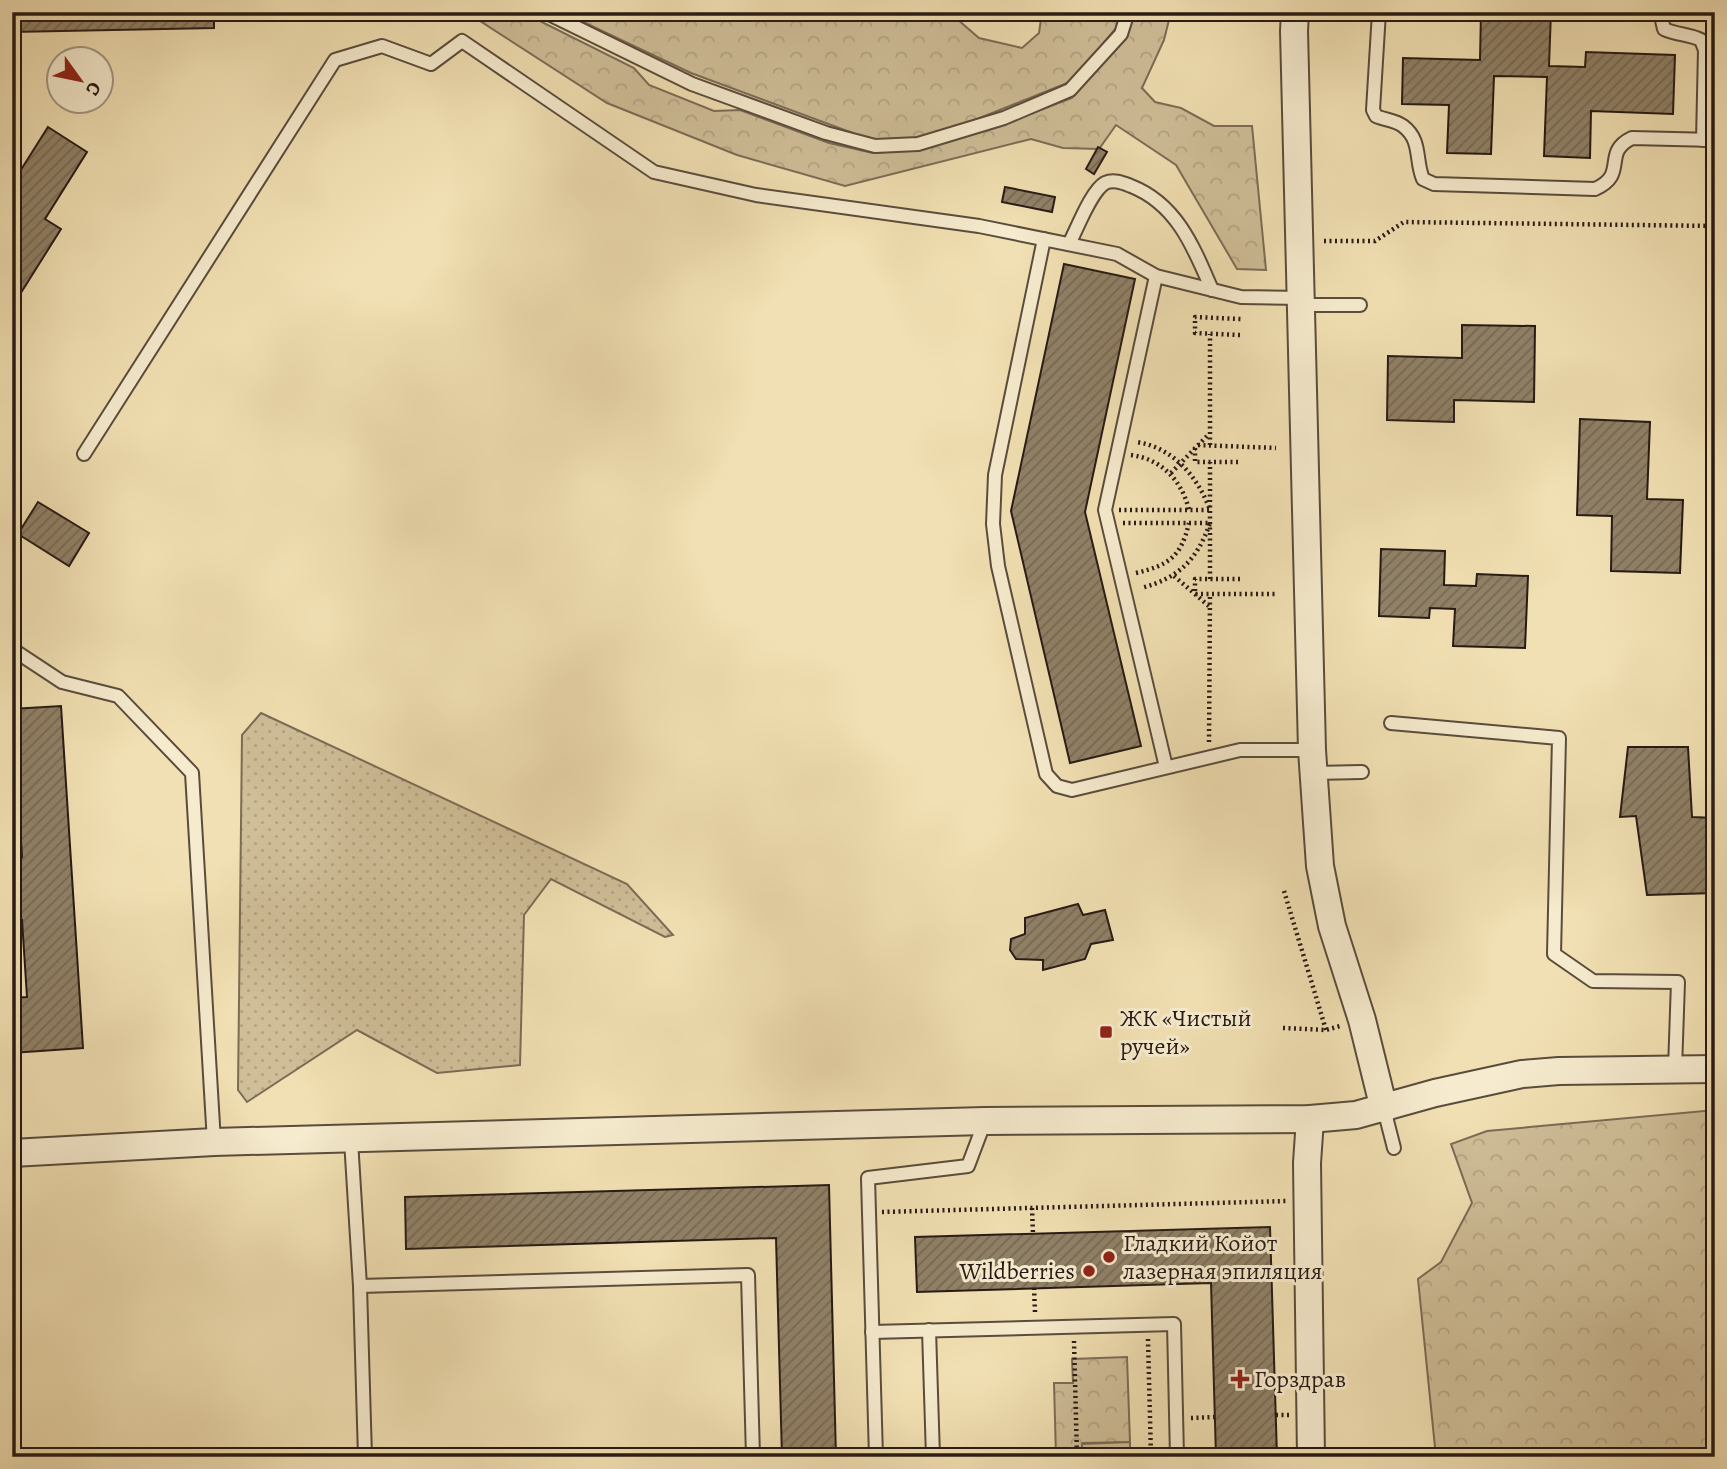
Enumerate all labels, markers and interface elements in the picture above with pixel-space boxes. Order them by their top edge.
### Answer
north arrow [46,46,116,116]
text: С [79,77,108,101]
place label: ЖК «Чистый ручей» [1120,1002,1252,1062]
marker: ЖК «Чистый ручей» [1098,1024,1114,1040]
place label: Гладкий Койот лазерная эпиляция [1123,1227,1322,1287]
marker: Гладкий Койот лазерная эпиляция [1101,1249,1117,1265]
place label: Wildberries [959,1255,1075,1287]
marker: Wildberries [1081,1263,1097,1279]
place label: Горздрав [1254,1363,1346,1395]
marker: Горздрав [1232,1371,1248,1387]

